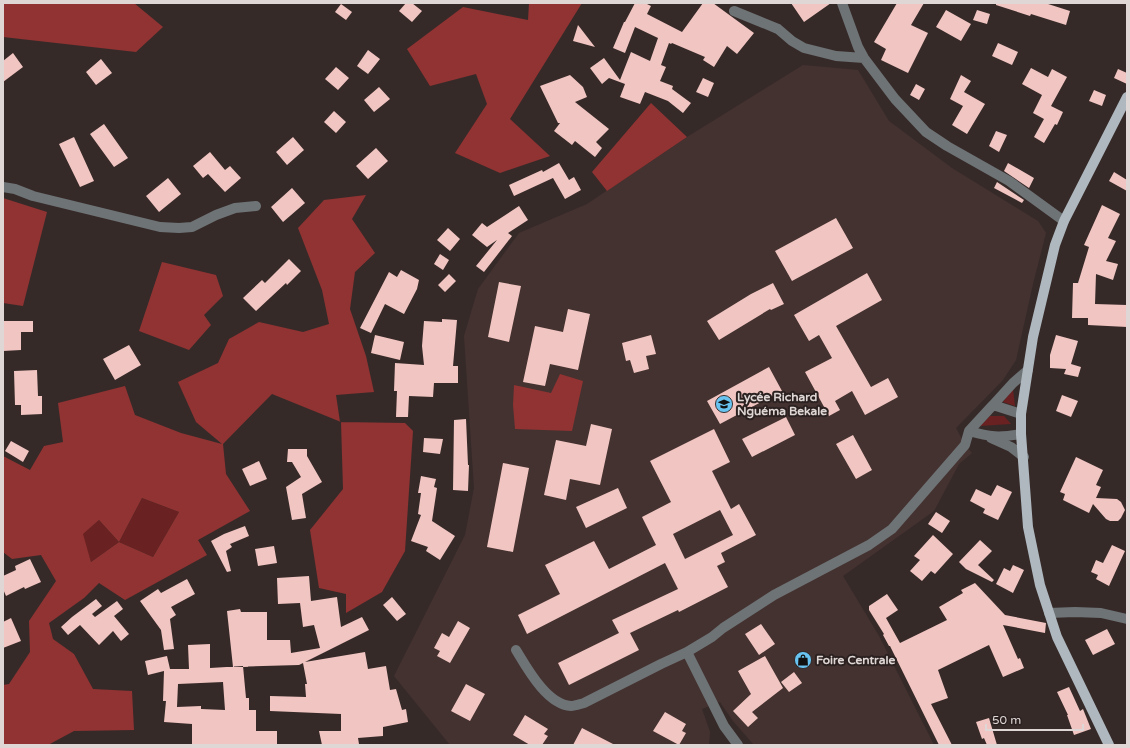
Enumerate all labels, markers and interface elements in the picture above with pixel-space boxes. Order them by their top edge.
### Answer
place label: Lycée Richard Nguéma Bekale [737,390,827,419]
school or university icon: Lycée Richard Nguéma Bekale [714,394,734,414]
shop icon: Foire Centrale [793,650,813,670]
place label: Foire Centrale [816,653,895,667]
scale bar [986,706,1083,732]
text: 50 m [992,713,1021,727]

